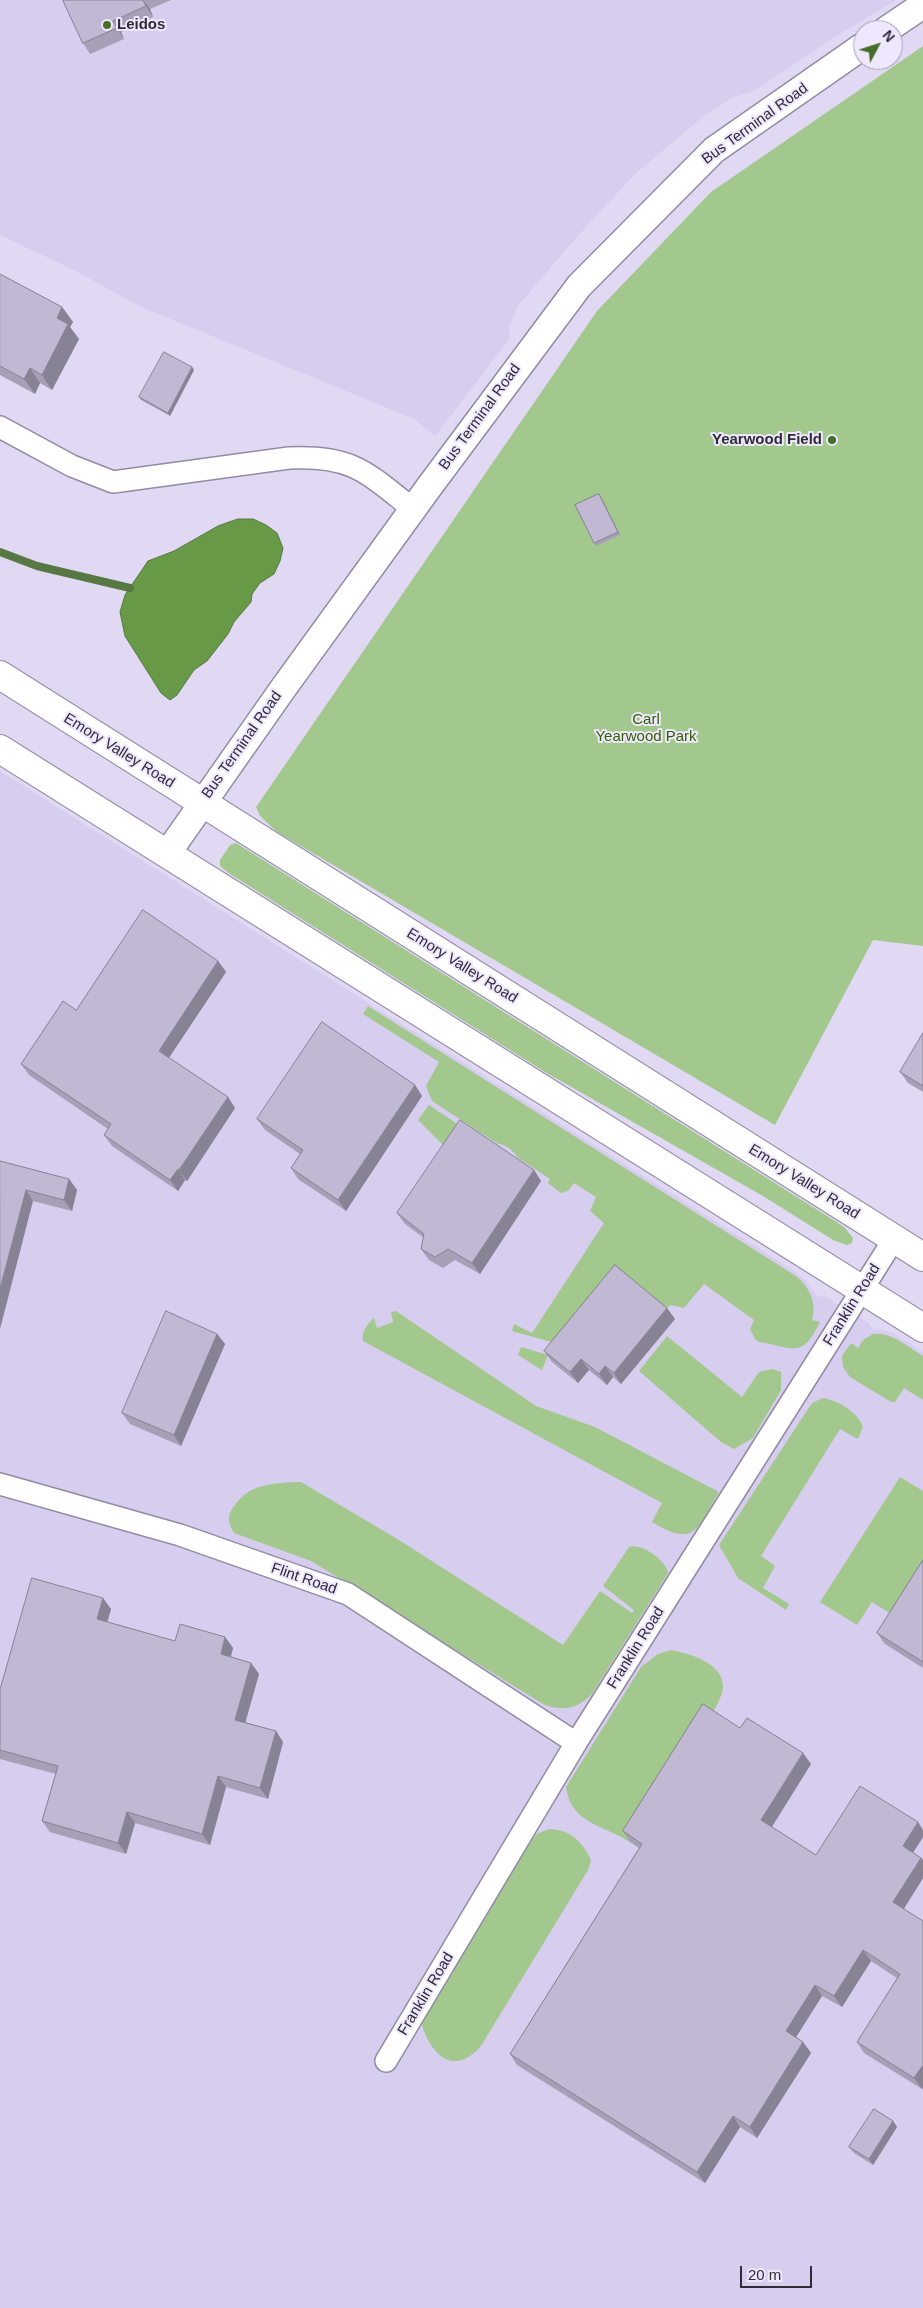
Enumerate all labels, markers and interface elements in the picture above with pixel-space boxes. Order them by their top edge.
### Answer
place label: Leidos [117,16,165,34]
marker: Leidos [101,19,113,31]
north arrow [853,20,903,70]
text: N [879,27,898,45]
street label: Bus Terminal Road [698,79,812,169]
street label: Bus Terminal Road [435,360,525,474]
place label: Yearwood Field [712,431,822,449]
marker: Yearwood Field [826,434,838,446]
street label: Bus Terminal Road [198,688,286,802]
street label: Emory Valley Road [60,710,178,792]
park label: Carl Yearwood Park [595,711,697,746]
street label: Emory Valley Road [403,925,521,1007]
street label: Emory Valley Road [745,1141,863,1223]
street label: Franklin Road [820,1261,884,1349]
street label: Flint Road [269,1559,339,1599]
street label: Franklin Road [604,1604,668,1692]
street label: Franklin Road [394,1949,458,2039]
scale bar [743,2256,816,2288]
text: 20 m [748,2266,781,2283]

